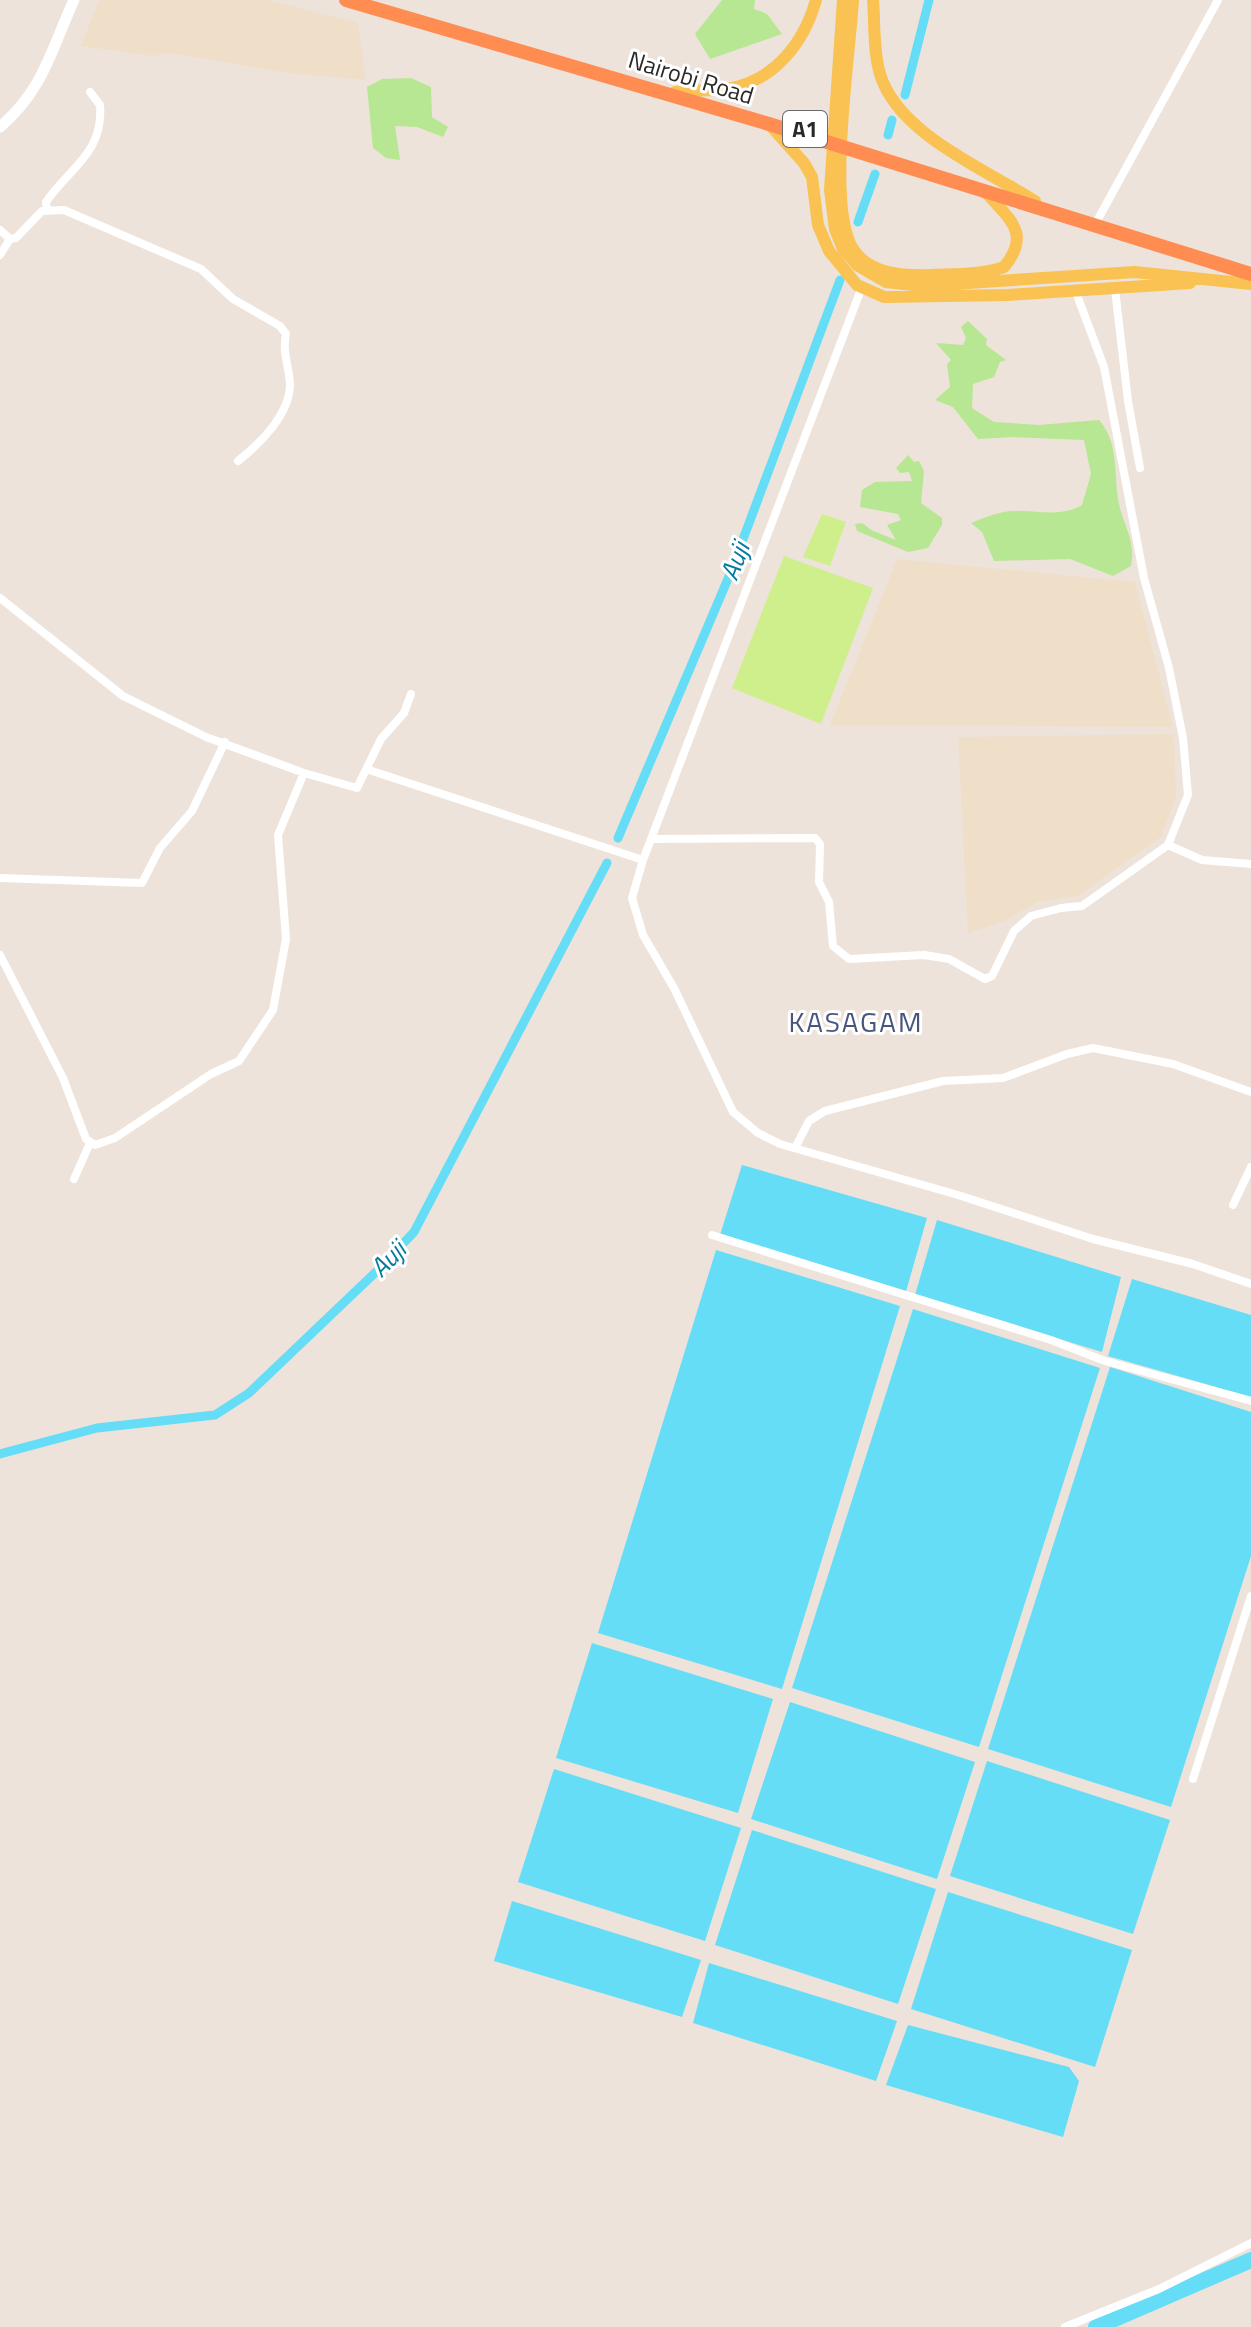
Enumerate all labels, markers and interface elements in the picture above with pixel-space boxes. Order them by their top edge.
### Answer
street label: Nairobi Road [624,41,758,113]
road number: A1 [783,111,827,147]
water label: Auji [710,534,760,585]
district label: KASAGAM [788,1000,924,1043]
water label: Auji [360,1230,417,1286]

